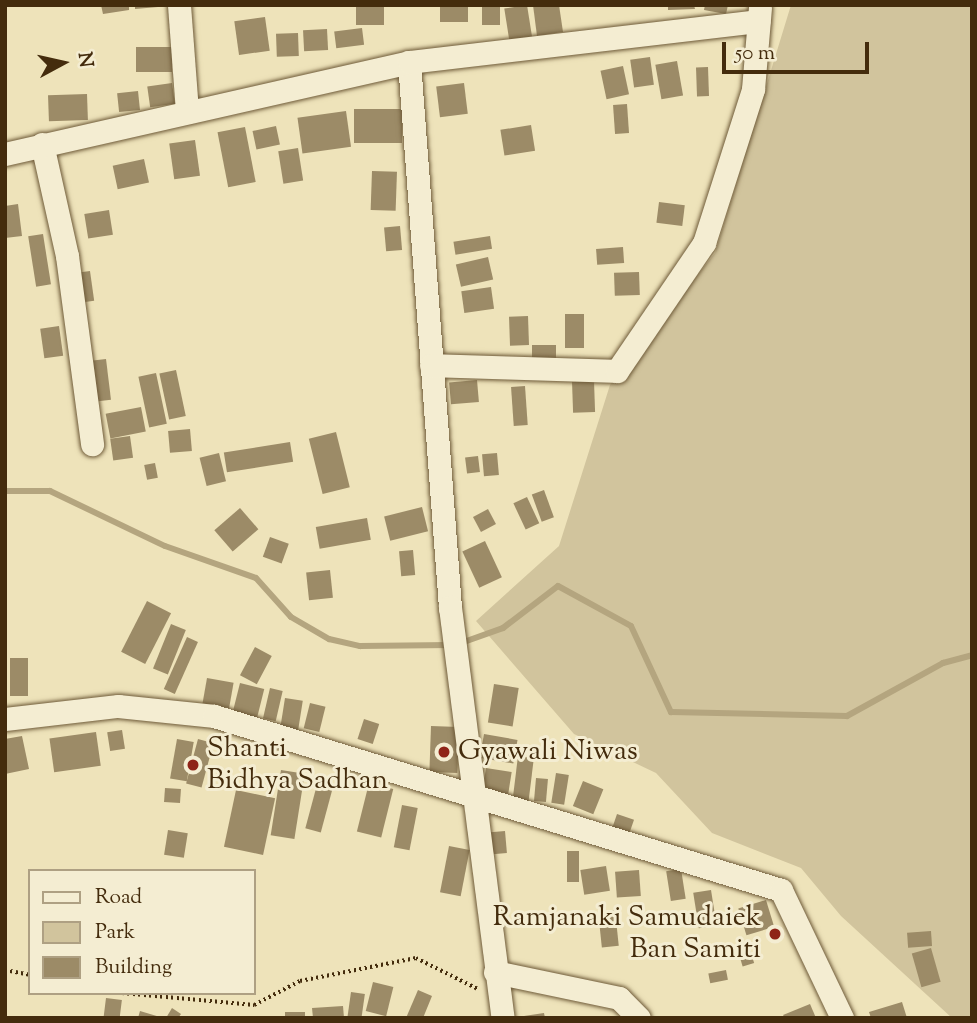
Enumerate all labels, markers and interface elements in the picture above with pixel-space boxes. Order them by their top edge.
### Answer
north arrow [28,28,98,98]
scale bar [725,28,872,72]
text: 50 m [735,39,775,69]
text: N [70,51,99,69]
place label: Shanti Bidhya Sadhan [207,732,388,798]
place label: Gyawali Niwas [458,735,638,769]
marker: Gyawali Niwas [436,744,452,760]
marker: Shanti Bidhya Sadhan [185,757,201,773]
legend [28,869,256,995]
text: Road [95,883,142,913]
place label: Ramjanaki Samudaiek Ban Samiti [493,901,761,967]
text: Park [95,918,135,948]
marker: Ramjanaki Samudaiek Ban Samiti [767,926,783,942]
text: Building [95,953,172,983]

